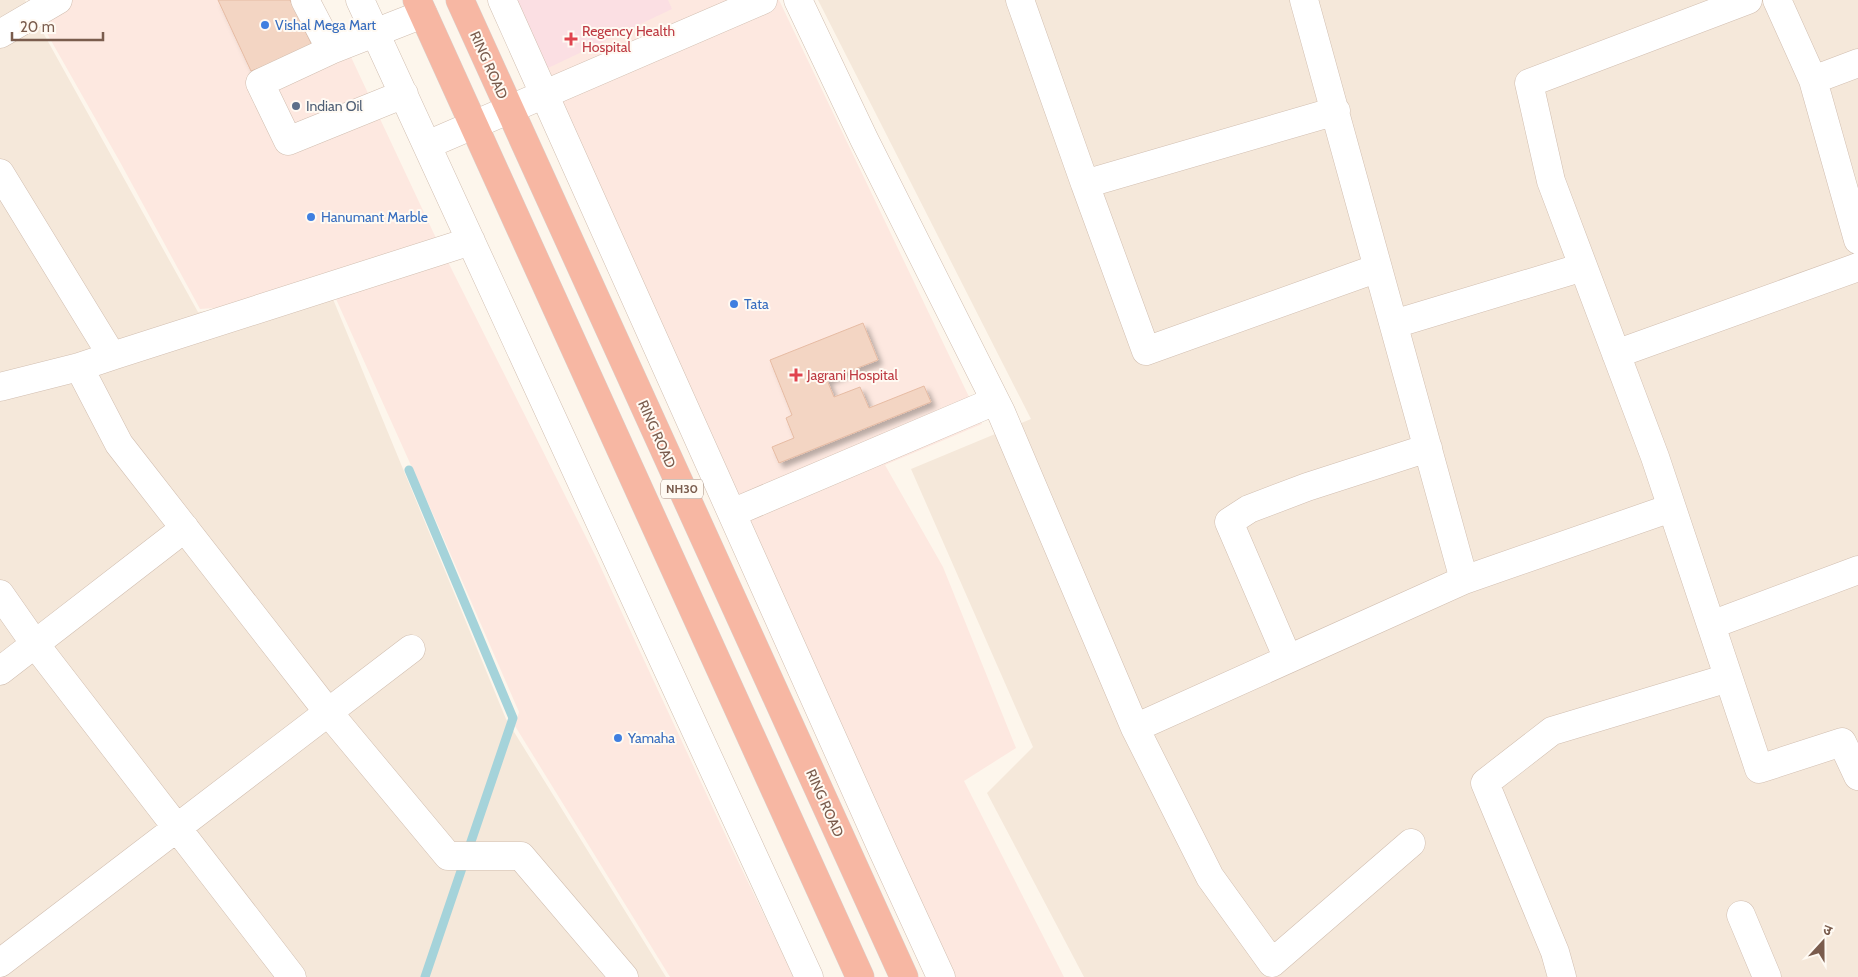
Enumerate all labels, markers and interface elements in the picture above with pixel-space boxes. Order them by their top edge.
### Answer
scale bar [12,10,104,42]
place label: Vishal Mega Mart [275,16,376,34]
text: 20 m [20,18,55,36]
marker: Vishal Mega Mart [259,19,271,31]
place label: Regency Health Hospital [582,22,675,56]
street label: RING ROAD [466,28,512,102]
marker: Regency Health Hospital [564,32,578,46]
place label: Indian Oil [306,97,363,115]
marker: Indian Oil [290,100,302,112]
place label: Hanumant Marble [321,208,428,226]
marker: Hanumant Marble [305,211,317,223]
place label: Tata [744,295,769,313]
marker: Tata [728,298,740,310]
place label: Jagrani Hospital [806,366,898,384]
marker: Jagrani Hospital [789,368,803,382]
street label: RING ROAD [634,397,680,471]
road number: NH30 [661,479,703,498]
place label: Yamaha [627,729,675,747]
marker: Yamaha [612,732,624,744]
street label: RING ROAD [802,766,848,840]
north arrow [1798,917,1848,967]
text: उ [1821,920,1835,940]

